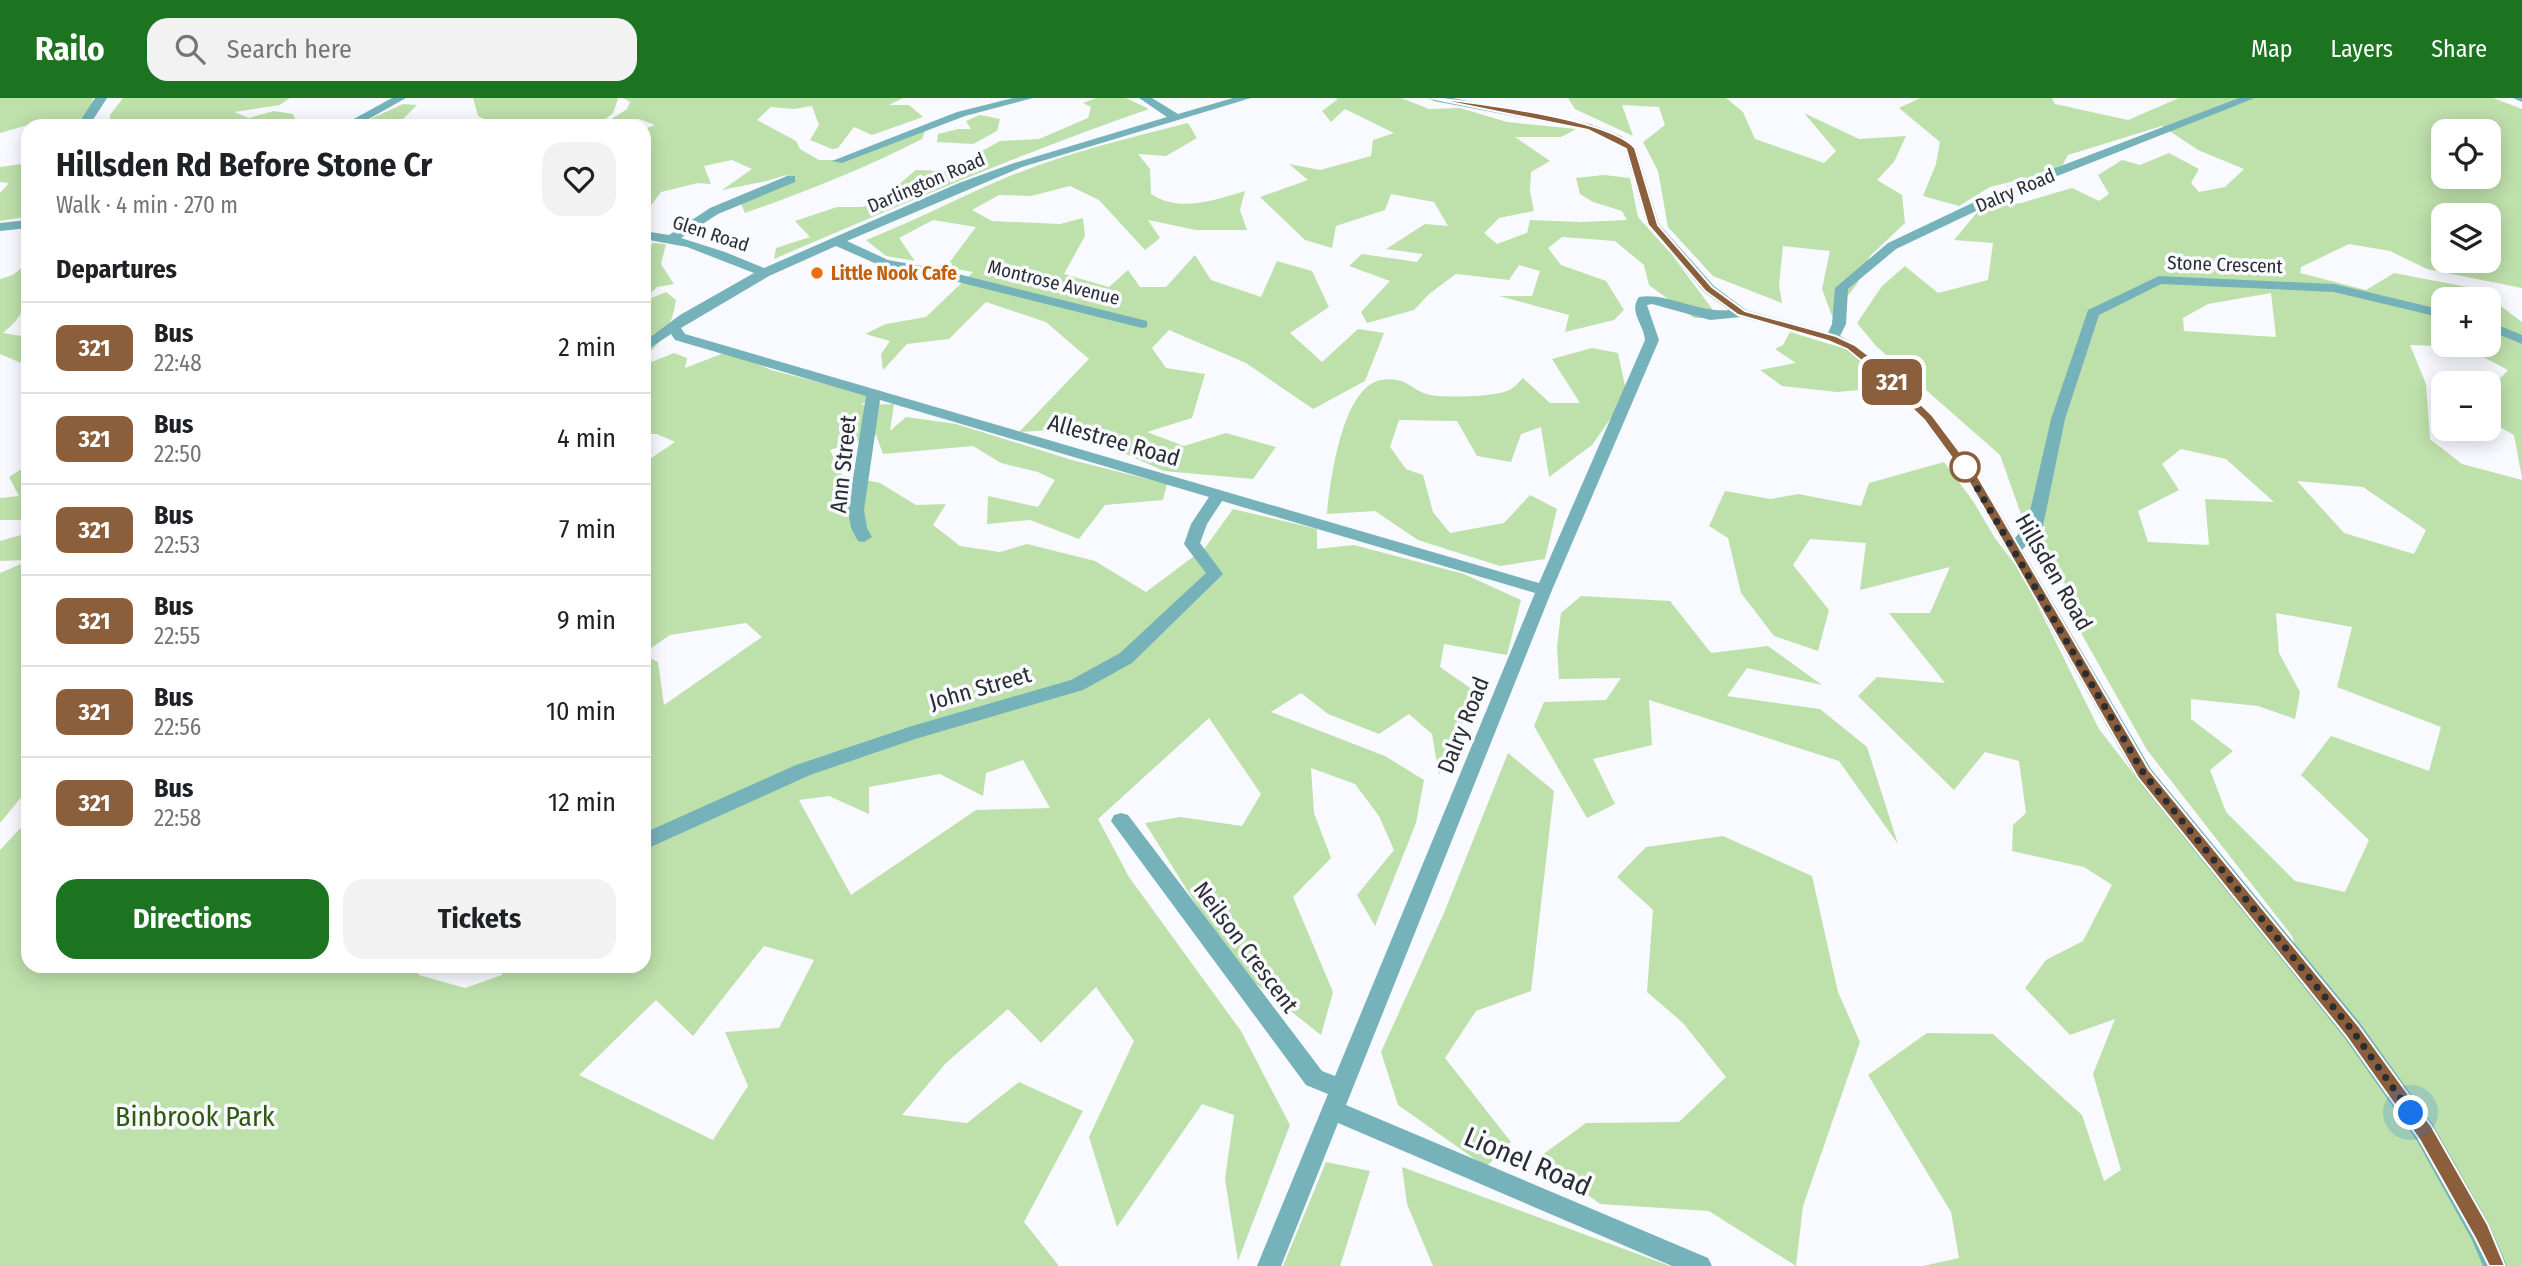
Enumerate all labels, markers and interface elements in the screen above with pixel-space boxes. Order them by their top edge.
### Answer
search box [147,18,637,81]
text: Railo [35,29,105,69]
icon: search [171,30,209,68]
text: Search here [227,34,352,65]
text: Map [2251,35,2293,63]
text: Layers [2331,35,2393,63]
text: Share [2431,35,2487,63]
map controls [2431,119,2501,441]
button: locate [2431,119,2501,189]
button: heart [542,142,616,216]
text: Hillsden Rd Before Stone Cr [56,145,432,185]
street label: Darlington Road [864,147,988,218]
street label: Dalry Road [1972,163,2058,217]
text: Walk · 4 min · 270 m [56,191,238,219]
button: layers [2431,203,2501,273]
street label: Glen Road [670,210,752,257]
street label: Stone Crescent [2167,251,2284,278]
text: Departures [56,254,177,285]
street label: Montrose Avenue [986,255,1122,310]
place label: Little Nook Cafe [831,262,957,285]
marker: Little Nook Cafe [809,265,825,281]
button: + [2431,287,2501,357]
text: Bus [154,318,193,349]
text: 2 min [558,332,616,363]
text: 321 [78,334,111,362]
text: 22:48 [154,349,202,377]
line badge: 321 [1852,359,1932,405]
text: 321 [1876,368,1908,396]
button: − [2431,371,2501,441]
street label: Allestree Road [1045,408,1183,472]
text: Bus [154,409,193,440]
street label: Ann Street [824,413,862,514]
text: 4 min [557,423,616,454]
text: 321 [78,425,111,453]
text: 22:50 [154,440,202,468]
unlabelled marker [1950,452,1980,482]
text: Bus [154,500,193,531]
street label: Hillsden Road [2009,508,2099,636]
text: 7 min [559,514,616,545]
text: 321 [78,516,111,544]
text: 22:53 [154,531,200,559]
text: Bus [154,591,193,622]
text: 9 min [557,605,616,636]
text: 321 [78,607,111,635]
text: 22:55 [154,622,200,650]
street label: John Street [926,660,1035,716]
street label: Dalry Road [1431,673,1495,777]
text: Bus [154,682,193,713]
text: 10 min [546,696,616,727]
text: 321 [78,698,111,726]
text: 22:56 [154,713,201,741]
text: Bus [154,773,193,804]
text: 12 min [548,787,616,818]
text: 321 [78,789,111,817]
text: 22:58 [154,804,201,832]
street label: Neilson Crescent [1188,876,1305,1018]
button: Directions [56,879,329,959]
button: Tickets [343,879,616,959]
your location [2393,1095,2428,1130]
park label: Binbrook Park [115,1100,276,1133]
street label: Lionel Road [1459,1120,1596,1203]

